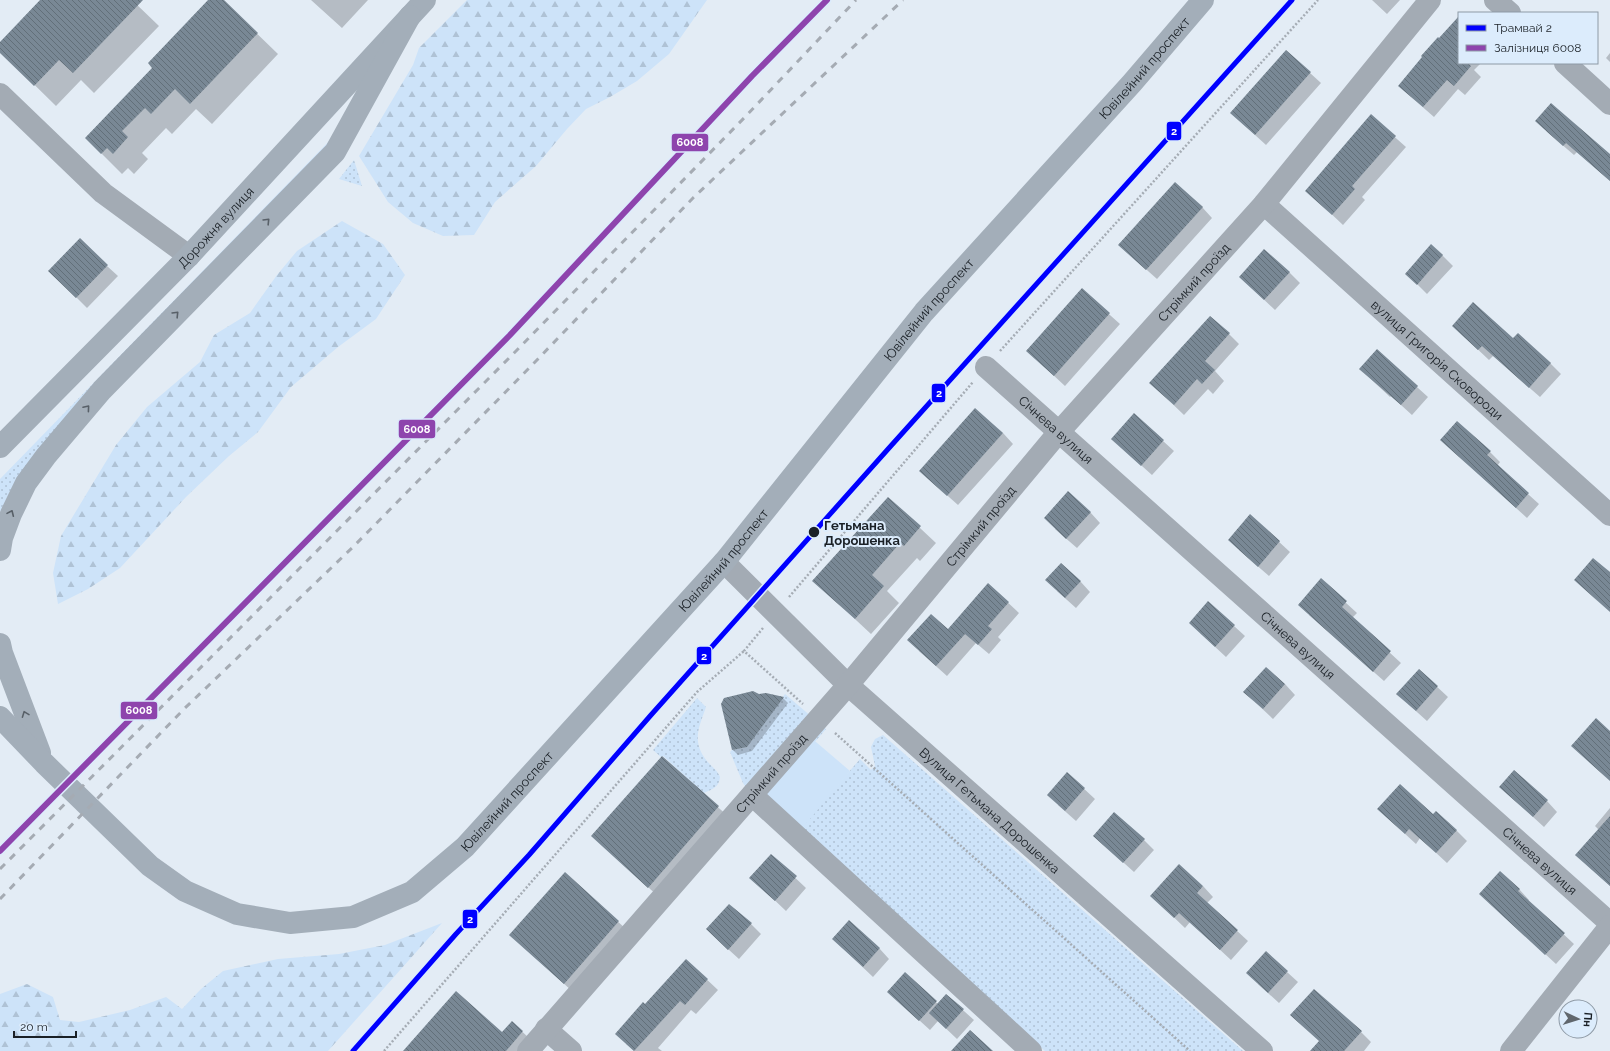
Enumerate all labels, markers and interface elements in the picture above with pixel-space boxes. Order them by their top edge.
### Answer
legend [1458,12,1598,64]
street label: Ювілейний проспект [1096,14,1193,122]
text: Трамвай 2 [1494,21,1552,35]
text: Залізниця 6008 [1494,41,1581,55]
line badge: 2 [1166,121,1182,141]
text: 2 [1171,125,1177,138]
line badge: 6008 [671,133,709,152]
text: 6008 [677,136,704,149]
street label: Дорожня вулиця [175,184,257,271]
one-way arrow [262,218,270,226]
street label: Стрімкий проїзд [1155,240,1233,324]
street label: Ювілейний проспект [881,255,976,364]
street label: вулиця Григорія Сковороди [1368,297,1506,423]
one-way arrow [172,311,179,319]
line badge: 2 [931,383,946,403]
text: 2 [936,387,942,400]
street label: Січнева вулиця [1016,392,1096,467]
one-way arrow [82,405,89,413]
line badge: 6008 [398,419,436,439]
text: 6008 [404,423,431,436]
street label: Стрімкий проїзд [943,482,1019,569]
street label: Ювілейний проспект [675,506,771,614]
one-way arrow [7,510,15,517]
place label: Гетьмана Дорошенка [824,518,900,548]
marker: Гетьмана Дорошенка [807,525,821,539]
street label: Січнева вулиця [1258,608,1338,682]
line badge: 2 [696,646,712,665]
text: 2 [701,650,707,663]
line badge: 6008 [120,701,158,720]
text: 6008 [126,704,153,717]
one-way arrow [21,710,29,717]
street label: Стрімкий проїзд [732,730,810,816]
street label: Вулиця Гетьмана Дорошенка [917,744,1063,876]
street label: Ювілейний проспект [457,748,556,854]
street label: Січнева вулиця [1500,824,1580,898]
line badge: 2 [462,909,478,929]
text: 2 [467,913,473,926]
north arrow [1558,999,1598,1039]
text: Пн [1580,1012,1594,1027]
scale bar [14,1013,76,1039]
text: 20 m [20,1020,48,1034]

